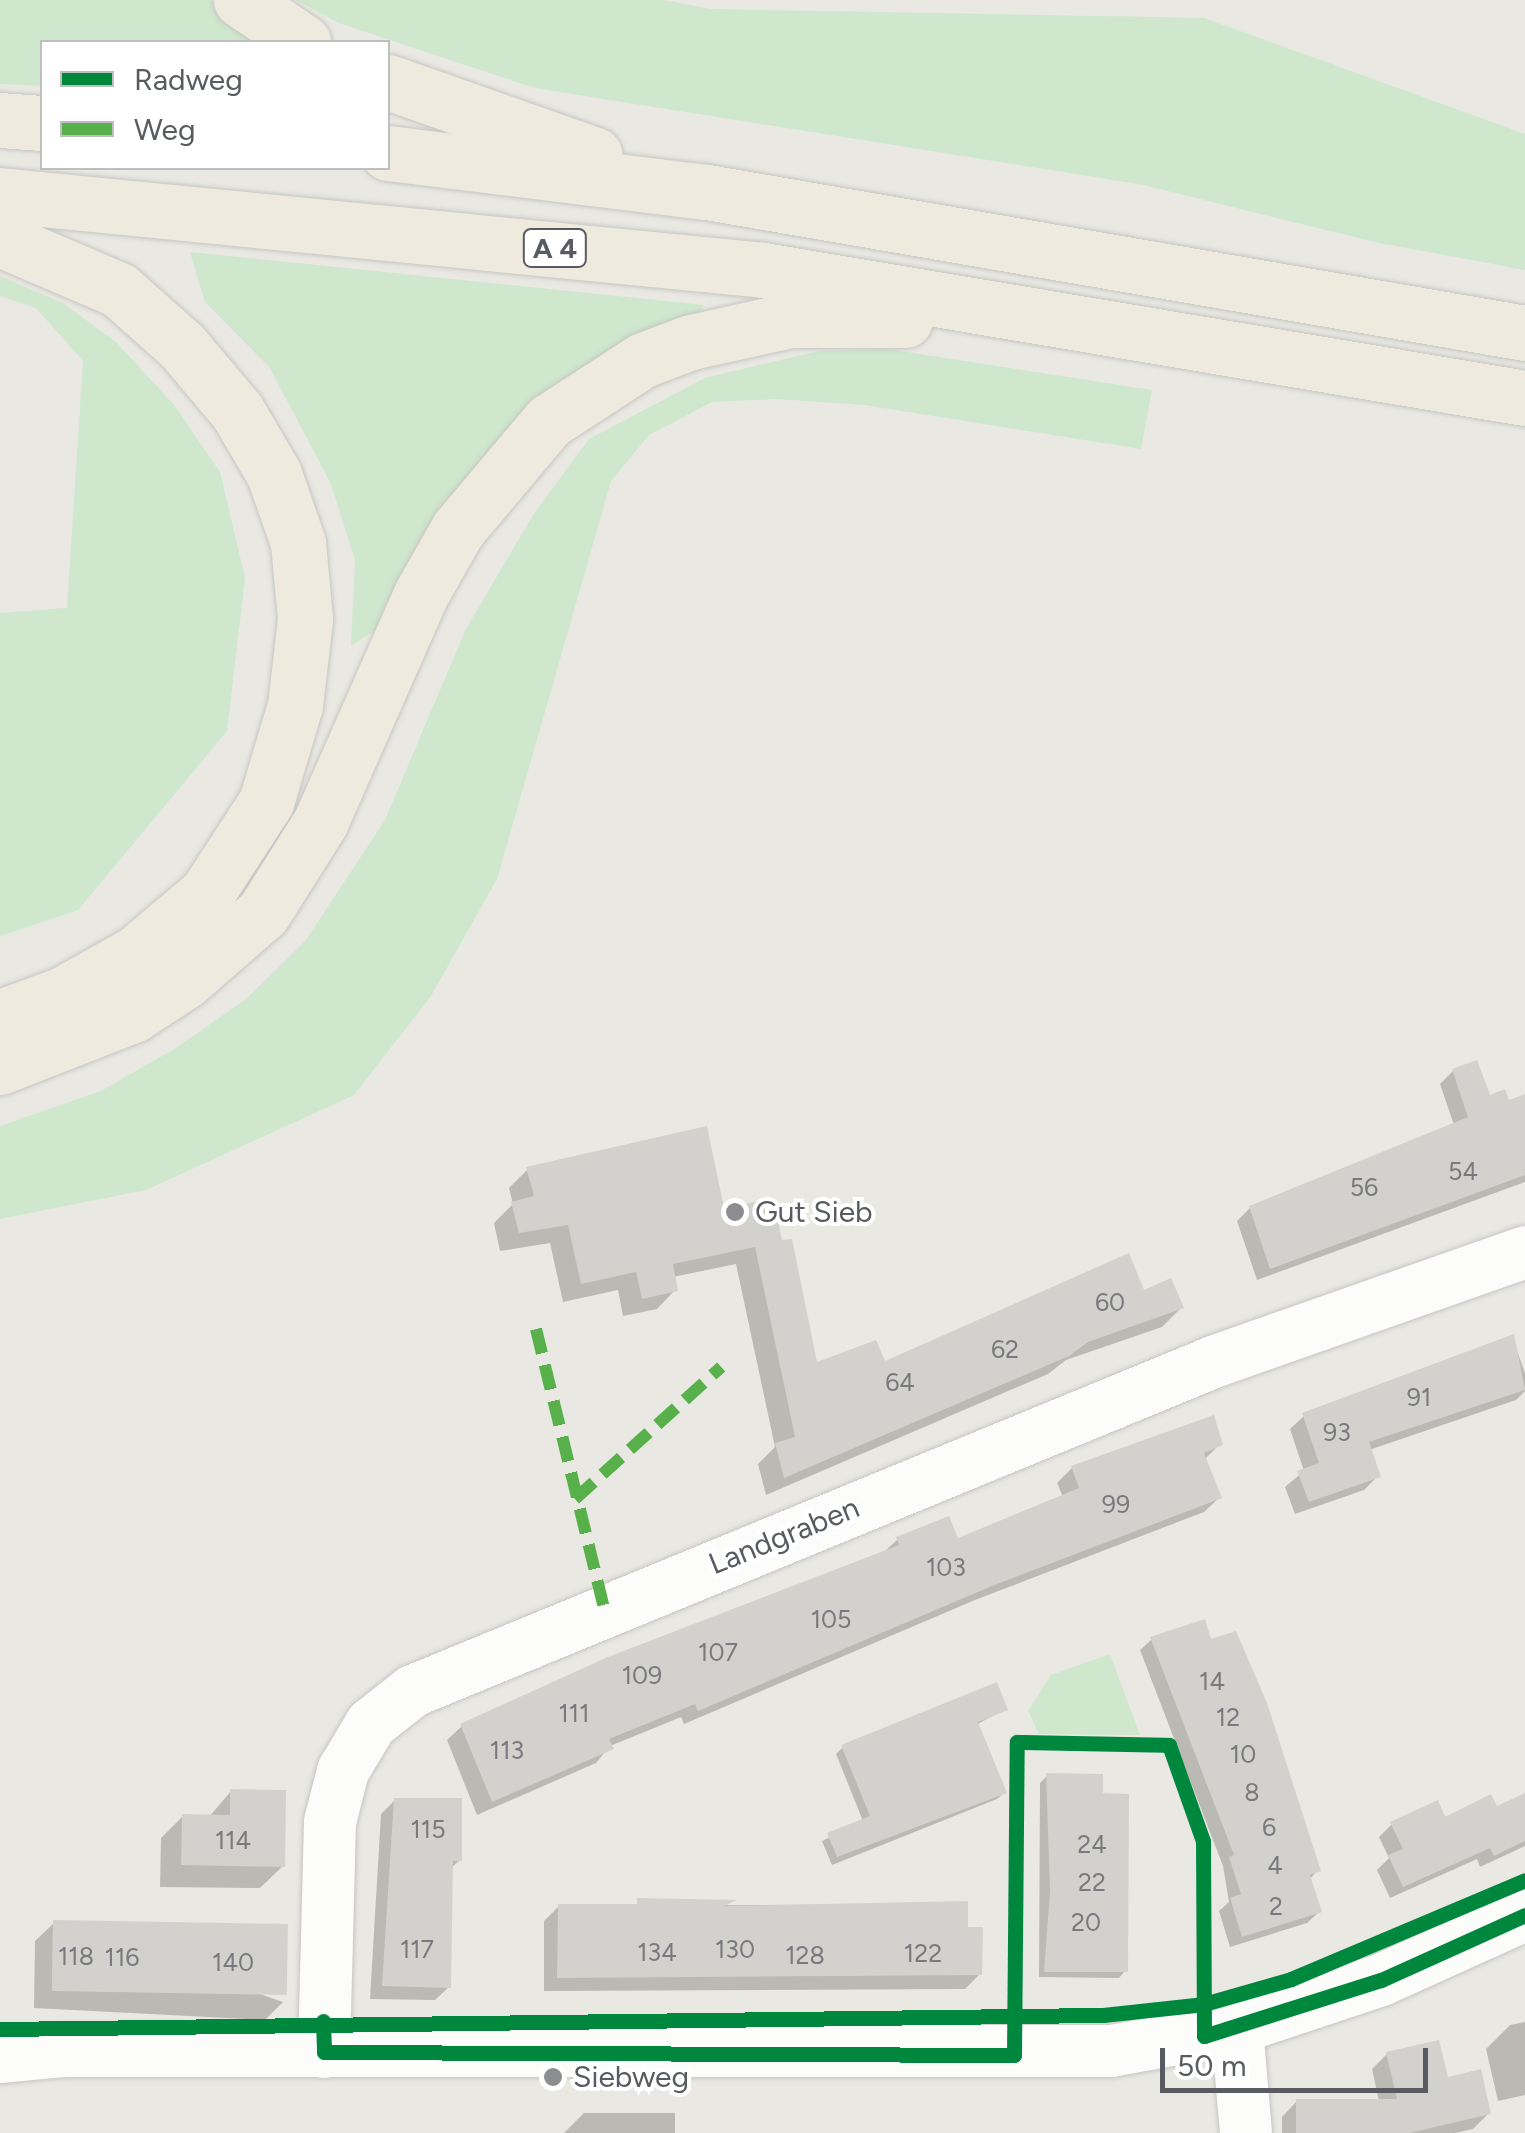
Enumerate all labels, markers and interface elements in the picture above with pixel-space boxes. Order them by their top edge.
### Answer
legend [40,40,390,170]
text: Radweg [134,61,243,98]
text: Weg [134,111,196,148]
road number: A 4 [522,225,588,271]
house number: 54 [1448,1156,1478,1186]
house number: 56 [1350,1172,1378,1202]
place label: Gut Sieb [755,1194,873,1230]
marker: Gut Sieb [724,1201,746,1223]
house number: 60 [1095,1287,1125,1317]
house number: 62 [991,1334,1019,1364]
house number: 64 [885,1367,915,1397]
house number: 91 [1407,1382,1431,1412]
house number: 93 [1323,1417,1351,1447]
house number: 99 [1102,1489,1130,1519]
street label: Landgraben [704,1490,864,1582]
house number: 103 [926,1552,966,1582]
house number: 105 [811,1604,851,1634]
house number: 107 [698,1637,738,1667]
house number: 109 [622,1660,662,1690]
house number: 14 [1199,1666,1225,1696]
house number: 111 [559,1698,589,1728]
house number: 12 [1216,1702,1240,1732]
house number: 113 [490,1735,524,1765]
house number: 10 [1230,1739,1256,1769]
house number: 8 [1244,1777,1260,1807]
house number: 6 [1262,1812,1276,1842]
house number: 115 [410,1814,446,1844]
house number: 114 [215,1825,251,1855]
house number: 24 [1077,1829,1107,1859]
house number: 4 [1267,1850,1283,1880]
house number: 22 [1078,1867,1106,1897]
house number: 2 [1269,1891,1283,1921]
house number: 20 [1071,1907,1101,1937]
house number: 117 [400,1934,434,1964]
house number: 130 [715,1934,755,1964]
house number: 134 [637,1937,677,1967]
house number: 122 [904,1938,942,1968]
house number: 128 [785,1940,825,1970]
house number: 118 [58,1941,94,1971]
house number: 116 [105,1942,139,1972]
house number: 140 [212,1947,254,1977]
scale bar [1165,2028,1432,2090]
text: 50 m [1177,2047,1246,2084]
place label: Siebweg [573,2059,689,2095]
marker: Siebweg [542,2066,564,2088]

